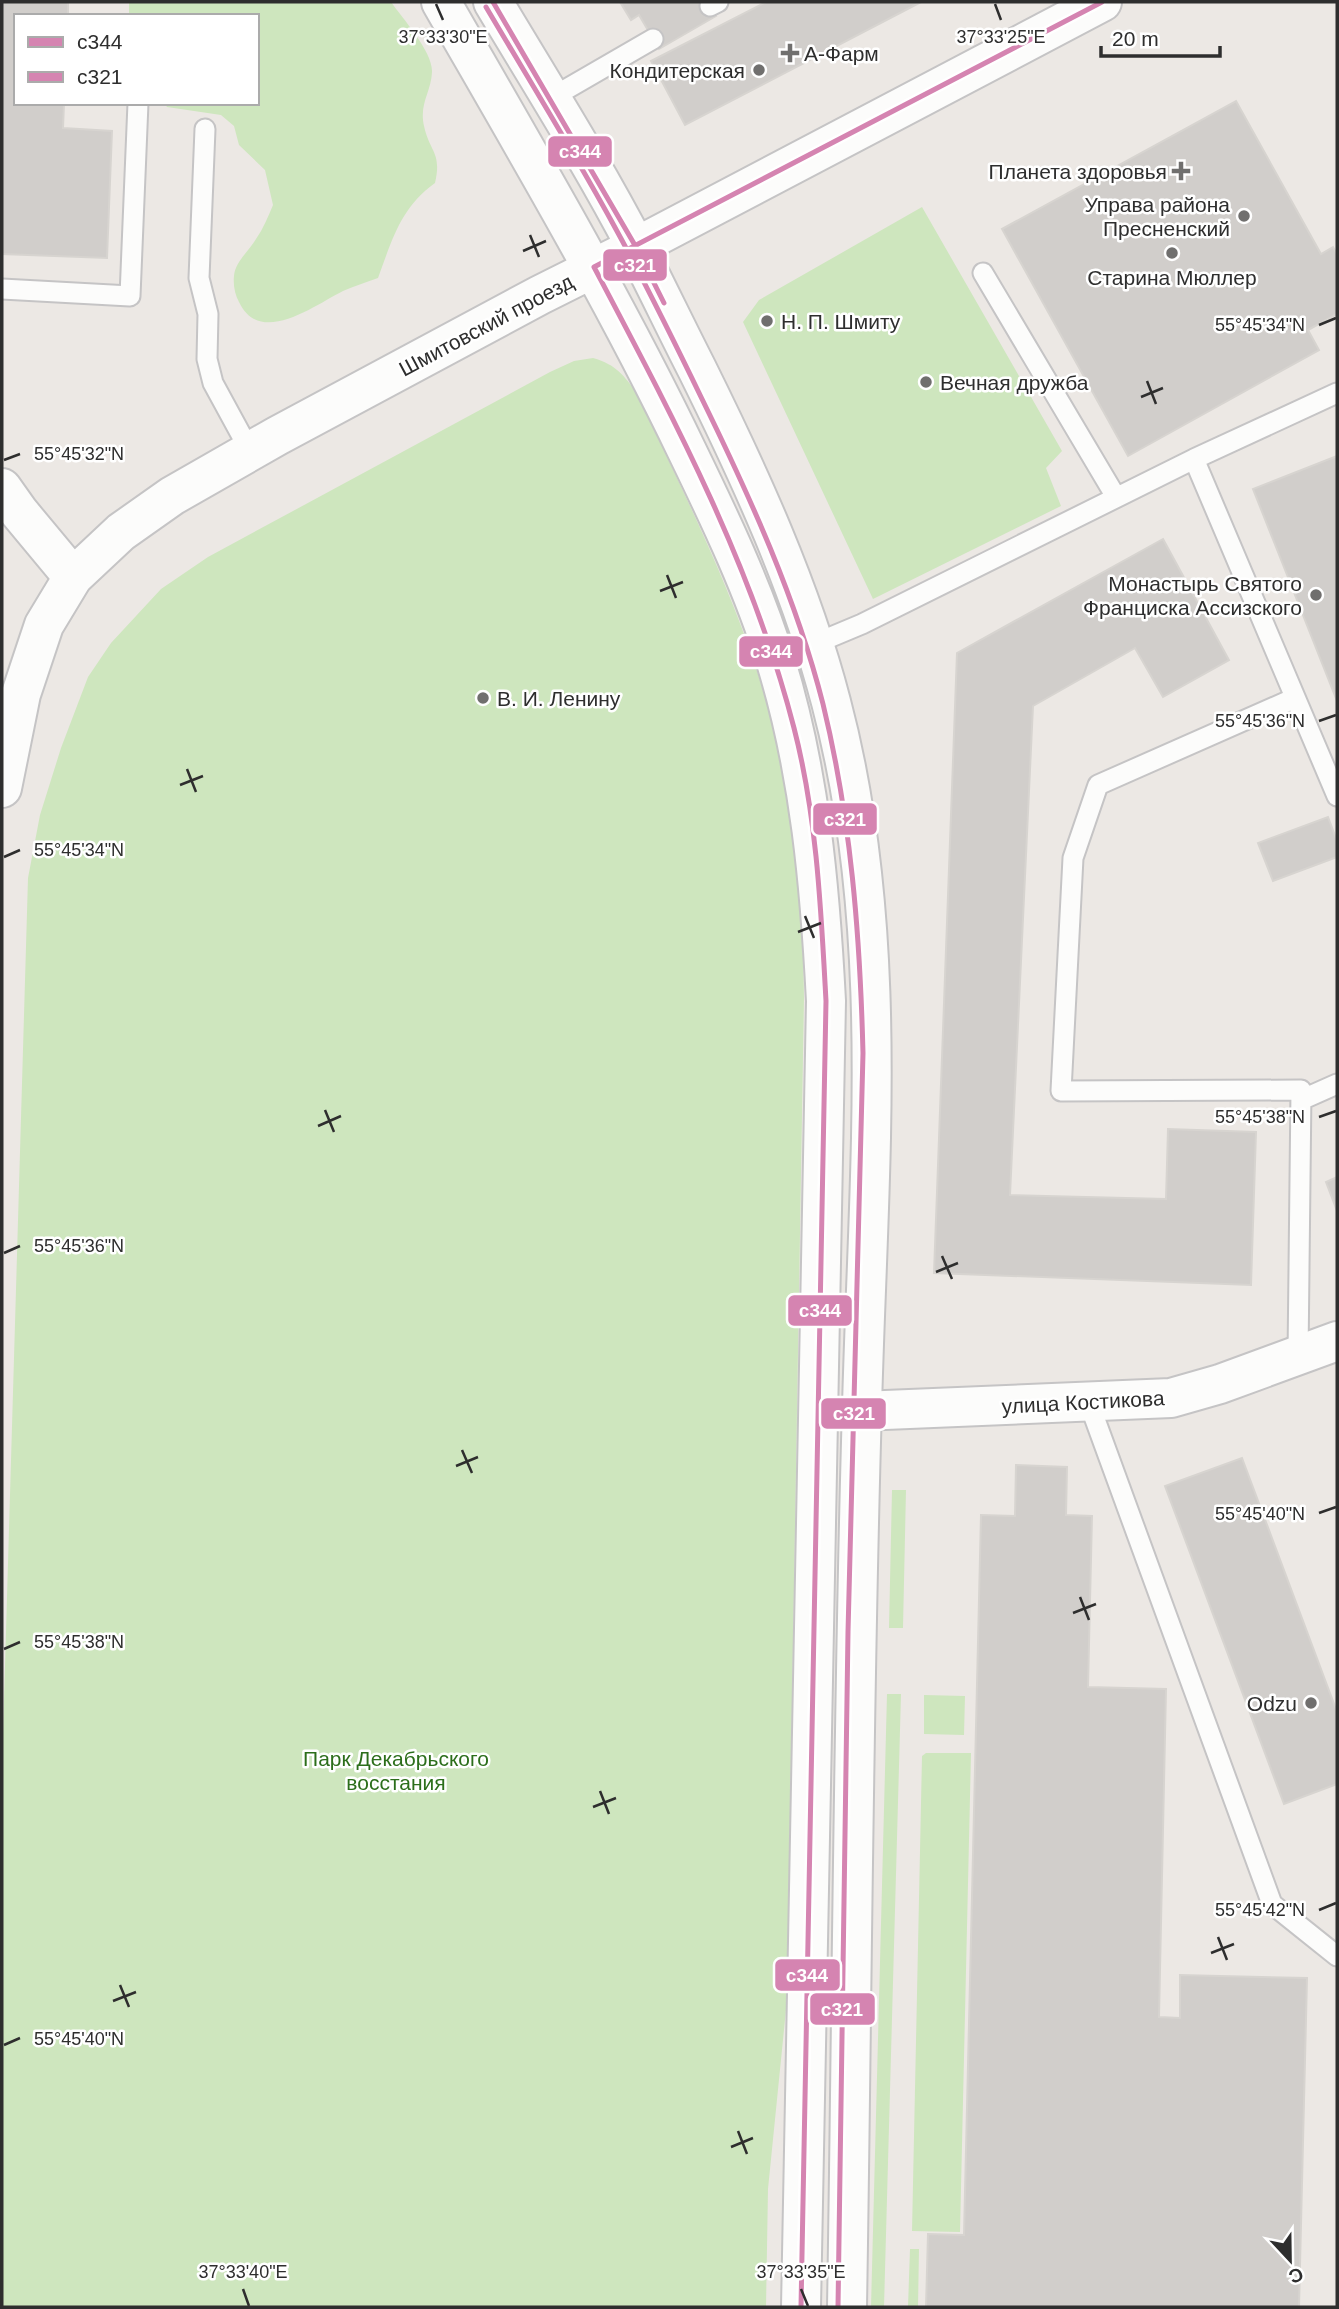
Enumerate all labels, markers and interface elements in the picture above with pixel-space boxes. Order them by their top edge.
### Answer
legend [14,14,259,105]
scale bar [1101,14,1220,58]
text: 37°33'30"E [398,27,488,47]
text: 37°33'25"E [956,27,1046,47]
text: 20 m [1112,27,1159,50]
text: с344 [77,30,123,53]
place label: А-Фарм [804,42,879,65]
marker: А-Фарм [782,45,798,61]
place label: Кондитерская [610,59,745,82]
marker: Кондитерская [751,62,767,78]
text: с321 [77,65,123,88]
line badge: с344 [547,135,613,168]
text: с344 [559,141,602,162]
place label: Планета здоровья [989,160,1167,183]
marker: Планета здоровья [1173,163,1189,179]
place label: Управа района Пресненский [1084,193,1230,240]
marker: Управа района Пресненский [1236,208,1252,224]
marker: Старина Мюллер [1164,245,1180,261]
line badge: с321 [602,248,668,282]
text: с321 [614,255,657,276]
place label: Старина Мюллер [1087,266,1257,289]
street label: Шмитовский проезд [395,269,577,381]
place label: Н. П. Шмиту [781,310,901,333]
marker: Н. П. Шмиту [759,313,775,329]
text: 55°45'34"N [1215,315,1305,335]
place label: Вечная дружба [940,371,1089,394]
marker: Вечная дружба [918,374,934,390]
text: 55°45'32"N [34,444,124,464]
place label: Монастырь Святого Франциска Ассизского [1083,572,1302,619]
marker: Монастырь Святого Франциска Ассизского [1308,587,1324,603]
line badge: с344 [738,635,804,668]
text: с344 [750,641,793,662]
place label: В. И. Ленину [497,687,621,710]
marker: В. И. Ленину [475,690,491,706]
text: 55°45'36"N [1215,711,1305,731]
line badge: с321 [812,802,878,836]
text: с321 [824,809,867,830]
text: 55°45'34"N [34,840,124,860]
text: 55°45'38"N [1215,1107,1305,1127]
text: 55°45'36"N [34,1236,124,1256]
line badge: с344 [787,1294,853,1327]
text: с344 [799,1300,842,1321]
street label: улица Костикова [1001,1386,1165,1418]
line badge: с321 [820,1397,887,1430]
text: с321 [833,1403,876,1424]
text: 55°45'40"N [1215,1504,1305,1524]
text: 55°45'38"N [34,1632,124,1652]
place label: Odzu [1247,1692,1297,1715]
marker: Odzu [1303,1695,1319,1711]
park label: Парк Декабрьского восстания [303,1747,489,1794]
text: 55°45'42"N [1215,1900,1305,1920]
line badge: с344 [774,1958,841,1992]
text: с344 [786,1965,829,1986]
line badge: с321 [809,1992,876,2026]
text: с321 [821,1999,864,2020]
text: 55°45'40"N [34,2029,124,2049]
north arrow [1255,2225,1325,2295]
text: 37°33'40"E [198,2262,288,2282]
text: 37°33'35"E [756,2262,846,2282]
text: С [1286,2263,1306,2288]

